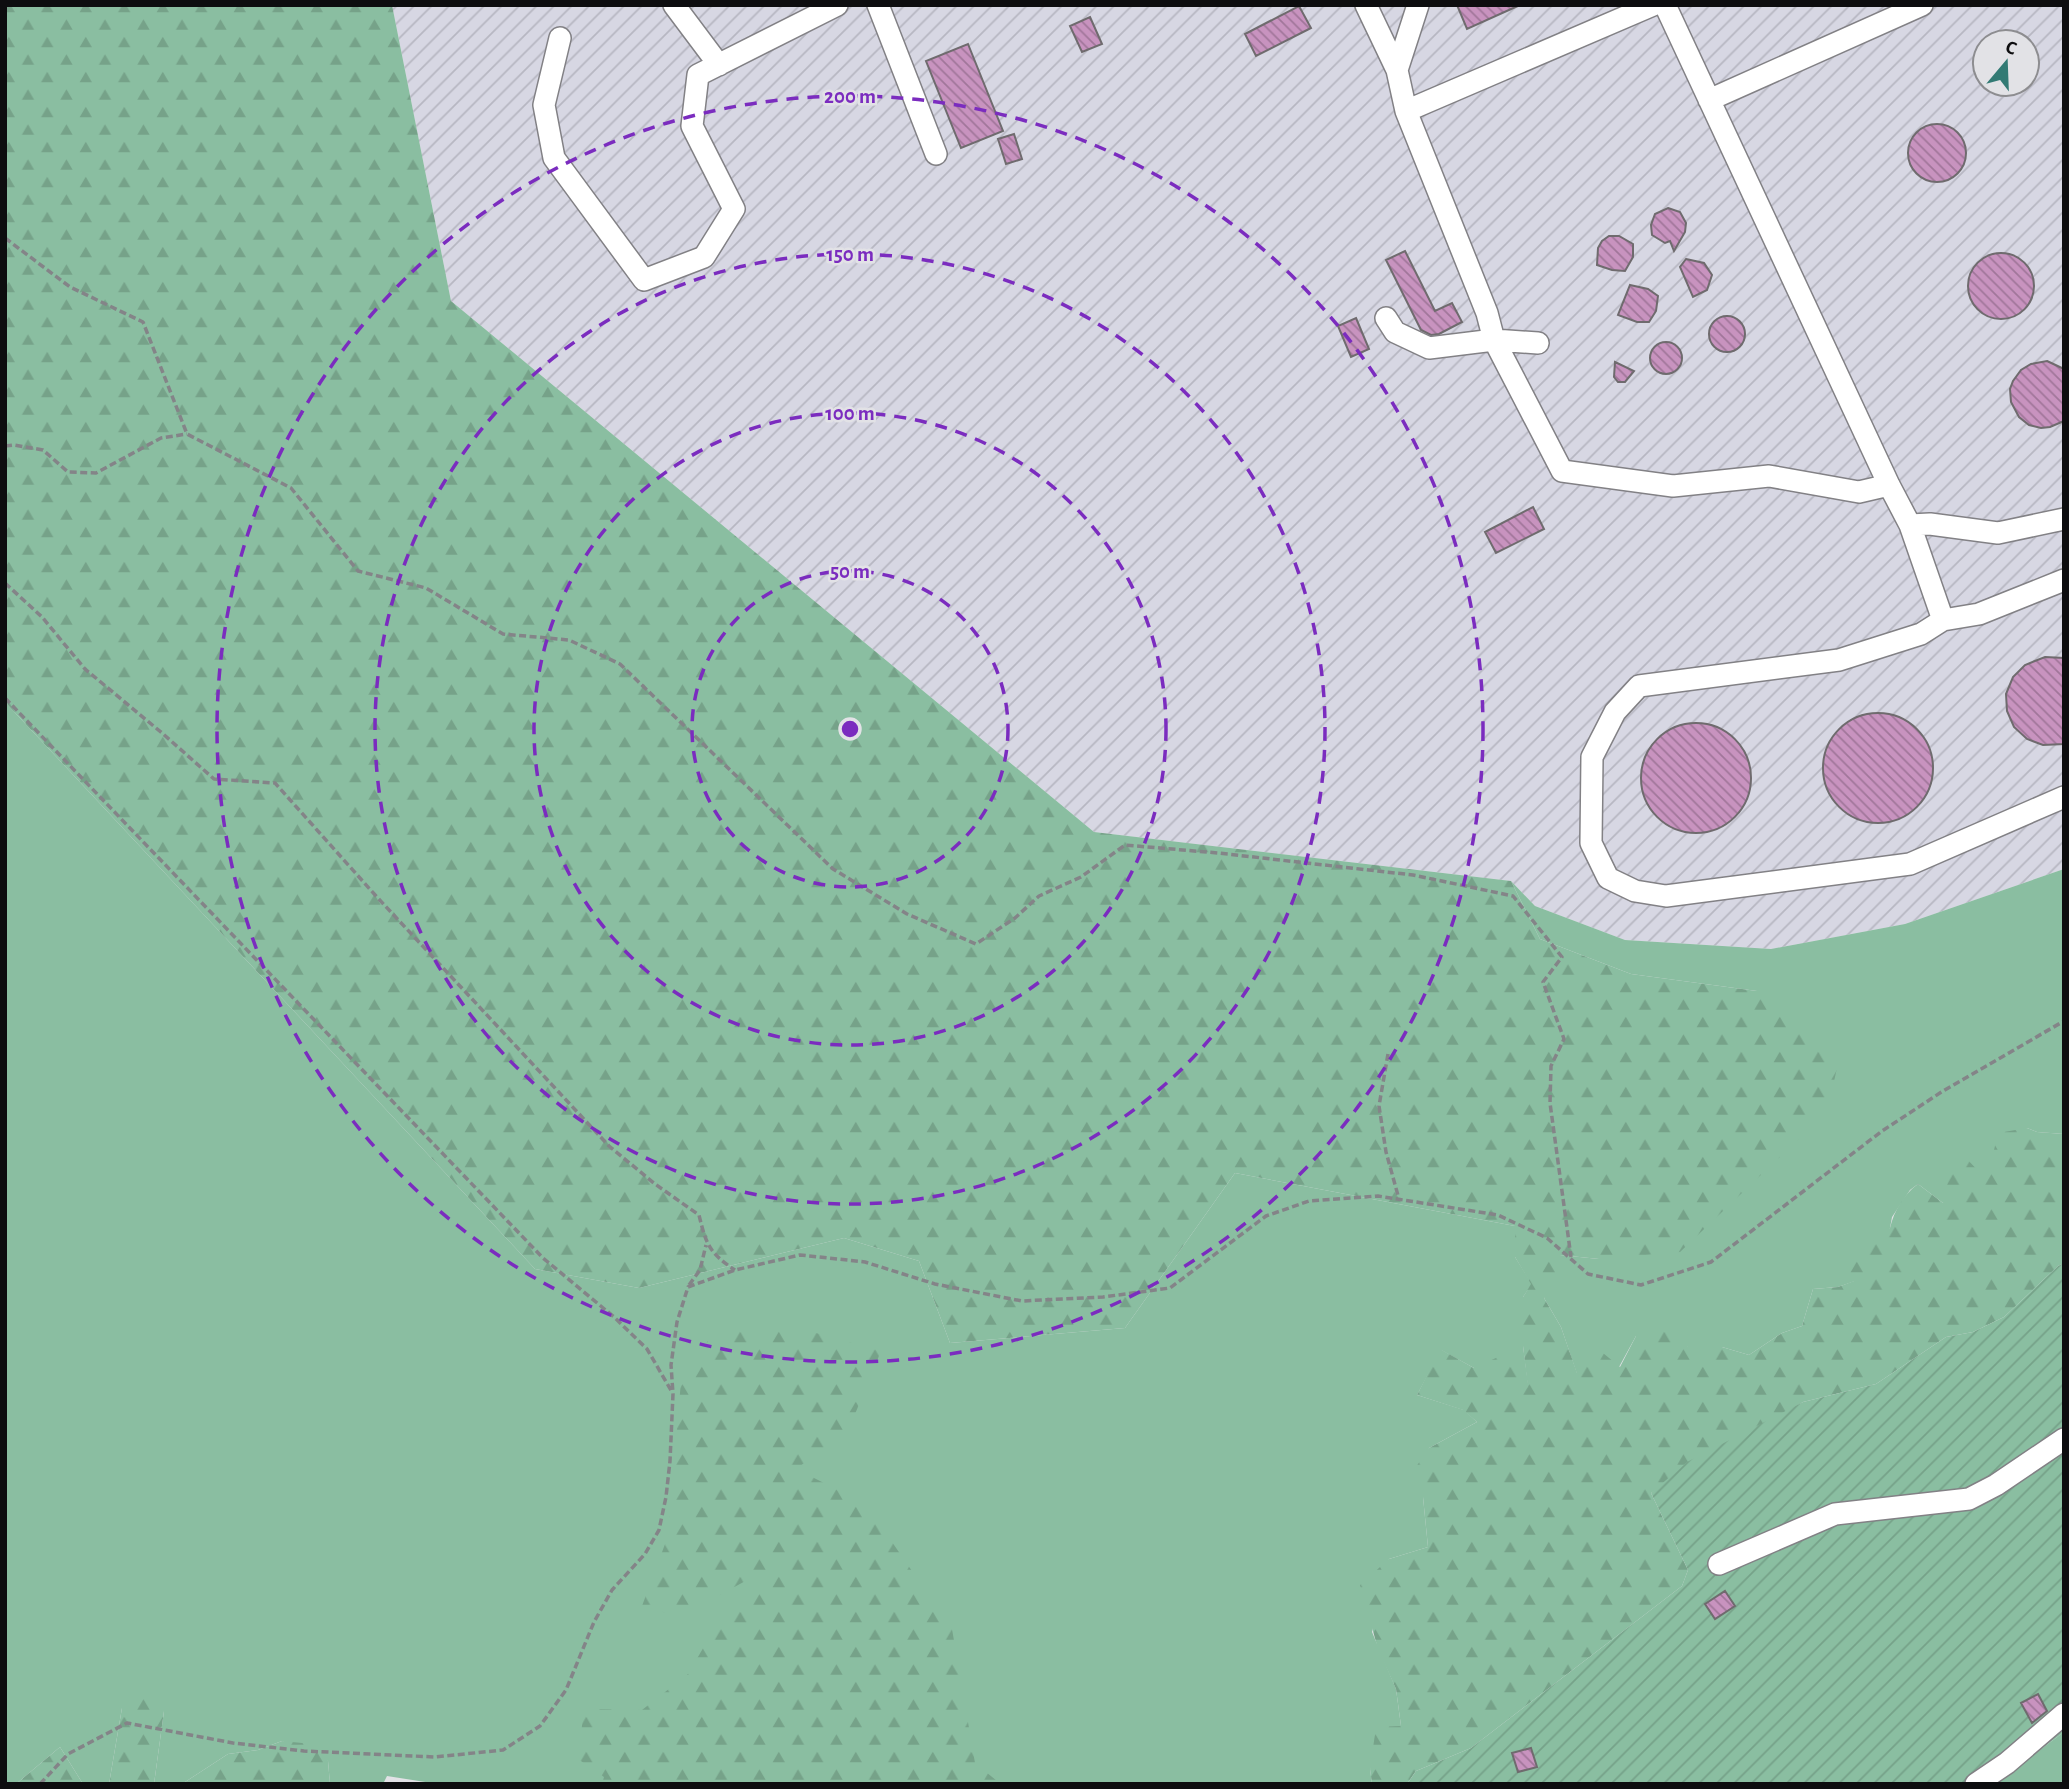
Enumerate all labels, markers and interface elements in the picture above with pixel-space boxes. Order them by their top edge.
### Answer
north arrow [1971,28,2041,98]
text: С [2003,38,2019,59]
text: 200 m [824,86,876,107]
text: 150 m [826,244,874,265]
text: 100 m [825,403,875,424]
text: 50 m [830,561,870,582]
centre of rings [838,717,862,741]

